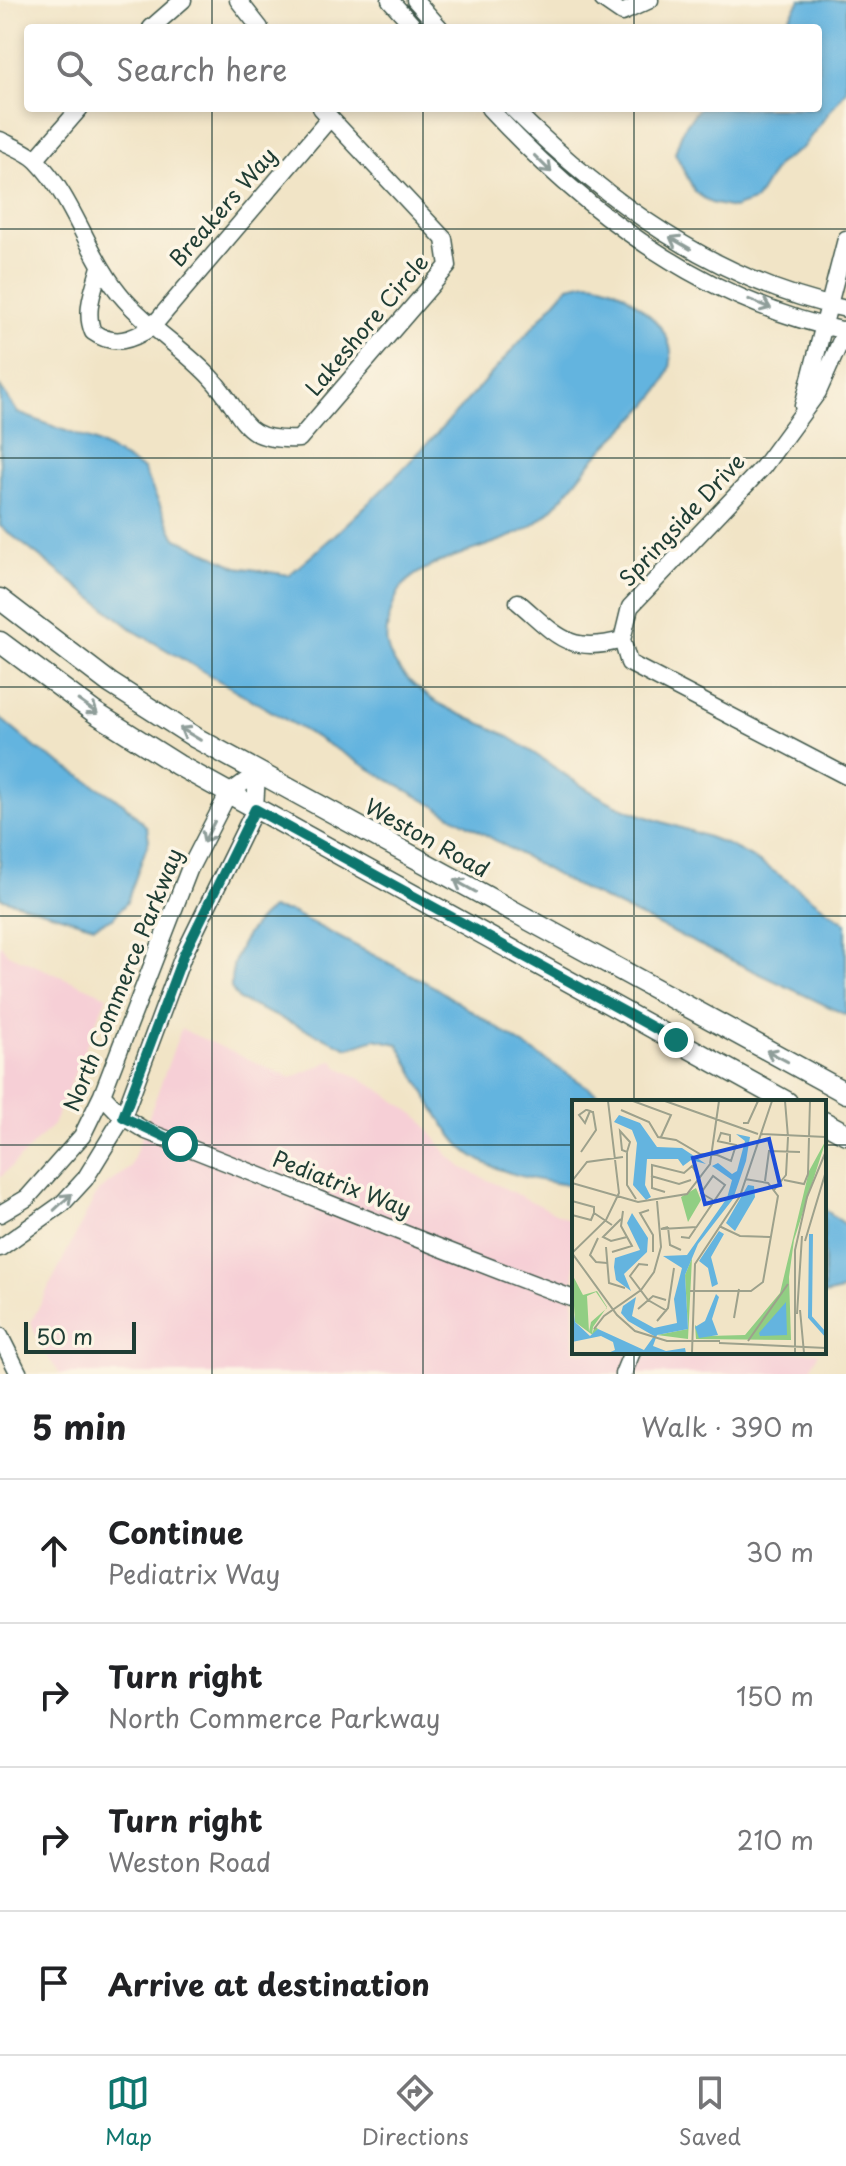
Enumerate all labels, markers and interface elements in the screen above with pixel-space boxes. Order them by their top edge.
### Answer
search box [24,24,822,112]
icon: search [52,46,96,90]
text: Search here [116,46,288,91]
street label: Breakers Way [160,139,283,273]
one-way arrow [533,154,552,173]
one-way arrow [669,235,692,251]
street label: Lakeshore Circle [296,246,435,402]
one-way arrow [747,297,772,312]
street label: Springside Drive [610,445,752,593]
one-way arrow [76,699,98,715]
one-way arrow [179,725,202,741]
street label: Weston Road [359,789,496,885]
one-way arrow [201,819,217,843]
street label: North Commerce Parkway [54,843,190,1116]
one-way arrow [453,878,477,893]
route end [658,1022,694,1058]
one-way arrow [766,1048,790,1063]
inset map [572,1100,826,1354]
route start [162,1126,198,1162]
street label: Pediatrix Way [269,1141,416,1224]
one-way arrow [52,1193,72,1211]
scale bar [24,1318,136,1354]
text: 50 m [36,1319,93,1352]
text: 5 min [32,1400,126,1452]
text: Walk · 390 m [641,1407,814,1446]
text: Continue [108,1509,243,1554]
icon: ahead [32,1529,76,1573]
text: 30 m [746,1532,814,1571]
text: Pediatrix Way [108,1554,280,1593]
text: Turn right [108,1653,263,1698]
icon: right [32,1673,76,1717]
text: 150 m [736,1676,814,1715]
text: North Commerce Parkway [108,1698,440,1737]
text: Turn right [108,1797,263,1842]
icon: right [32,1817,76,1861]
text: 210 m [737,1820,814,1859]
text: Weston Road [108,1842,271,1881]
icon: arrive [32,1961,76,2005]
text: Arrive at destination [108,1961,430,2006]
tab: Map [105,2071,152,2152]
tab: Directions [362,2071,469,2152]
tab: Saved [679,2071,741,2152]

